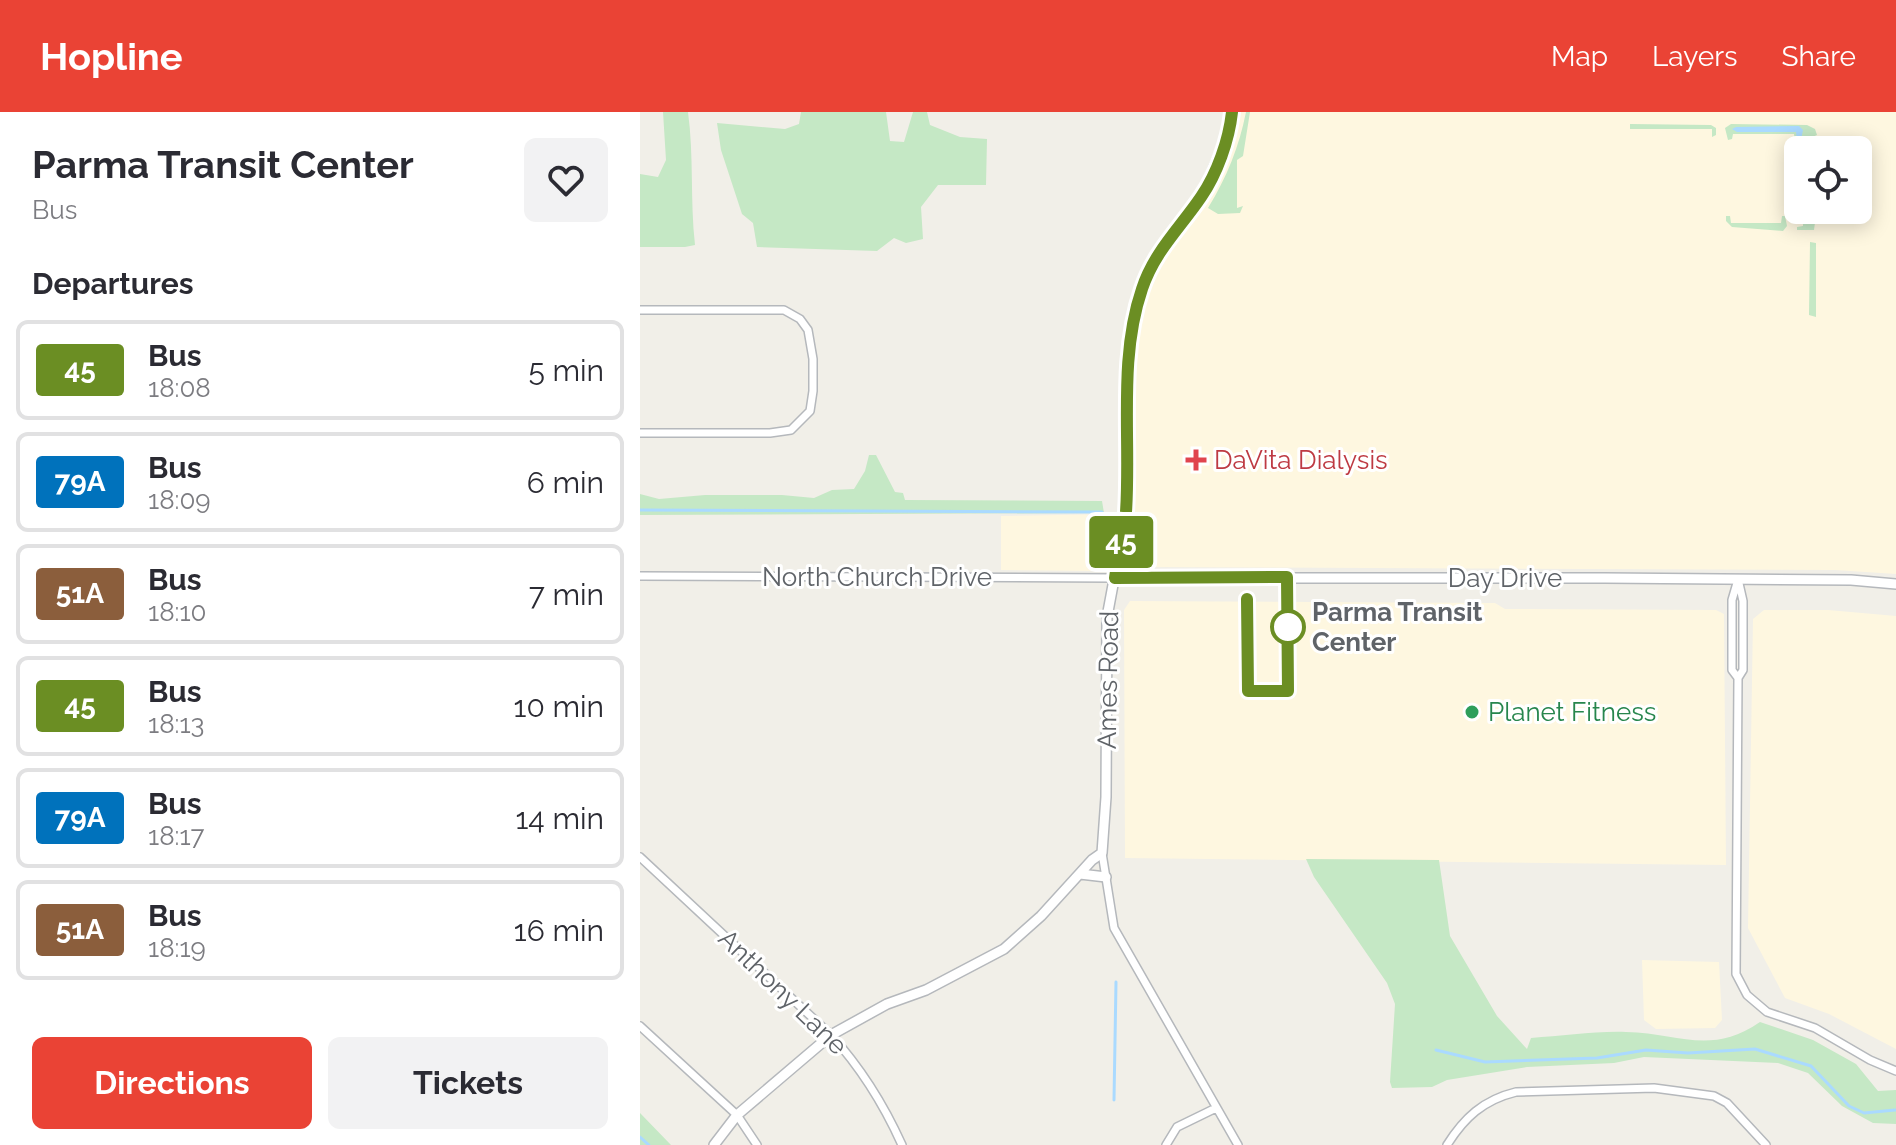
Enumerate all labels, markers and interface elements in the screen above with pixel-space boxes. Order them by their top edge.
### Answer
text: Hopline [40,34,183,79]
text: Map [1551,40,1608,73]
text: Layers [1652,40,1738,73]
text: Share [1782,40,1856,73]
map controls [1784,136,1872,224]
button: locate [1784,136,1872,224]
button: heart [524,138,608,222]
text: Parma Transit Center [32,142,414,187]
text: Bus [32,195,77,225]
text: Departures [32,266,194,301]
text: Bus [148,338,202,373]
text: 45 [64,353,96,386]
text: 5 min [528,353,604,388]
text: 18:08 [148,373,211,403]
place label: DaVita Dialysis [1214,445,1388,475]
marker: DaVita Dialysis [1185,449,1207,471]
text: Bus [148,450,202,485]
text: 79A [54,465,106,498]
text: 6 min [527,465,604,500]
text: 18:09 [148,485,211,515]
line badge: 45 [1085,516,1157,568]
text: 45 [1105,525,1137,558]
text: Bus [148,562,202,597]
street label: North Church Drive [762,562,992,592]
street label: Day Drive [1448,563,1562,593]
text: 51A [56,577,104,610]
text: 7 min [529,577,604,612]
text: 18:10 [148,597,206,627]
place label: Parma Transit Center [1312,597,1483,657]
marker: Parma Transit Center [1271,610,1305,644]
street label: Ames Road [1092,611,1124,749]
text: Bus [148,674,202,709]
text: 45 [64,689,96,722]
text: 10 min [514,689,604,724]
place label: Planet Fitness [1488,697,1656,727]
marker: Planet Fitness [1463,703,1481,721]
text: 18:13 [148,709,204,739]
text: Bus [148,786,202,821]
text: 79A [54,801,106,834]
text: 14 min [516,801,604,836]
text: 18:17 [148,821,204,851]
text: Bus [148,898,202,933]
text: 51A [56,913,104,946]
text: 16 min [514,913,604,948]
street label: Anthony Lane [713,923,853,1061]
text: 18:19 [148,933,206,963]
button: Directions [32,1037,312,1129]
button: Tickets [328,1037,608,1129]

